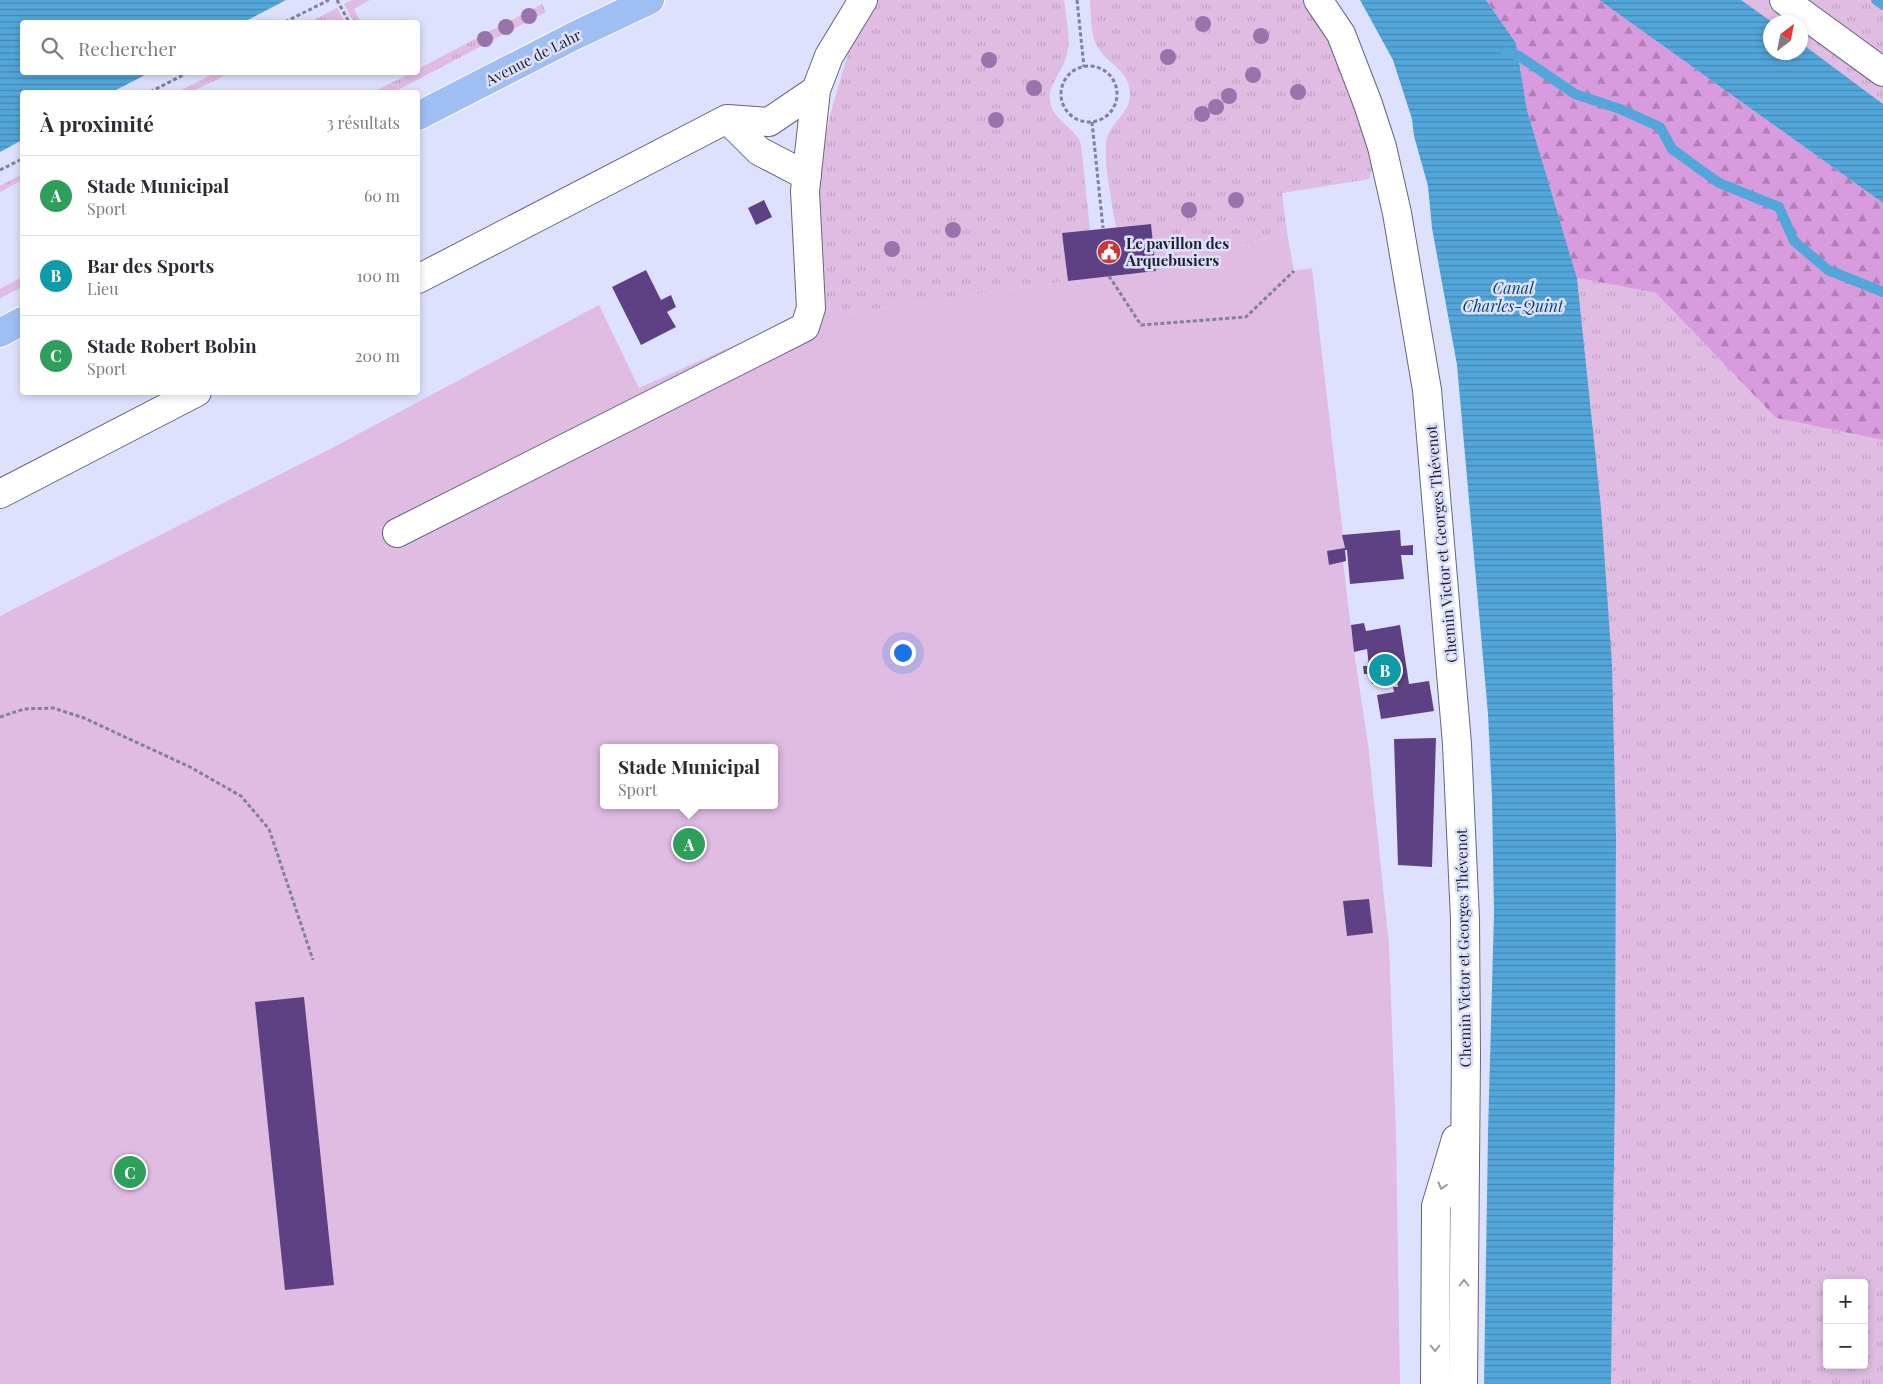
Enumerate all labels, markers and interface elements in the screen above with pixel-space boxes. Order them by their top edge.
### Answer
north arrow [1763,15,1808,60]
search box [20,20,420,75]
street label: Avenue de Lahr [481,24,585,90]
icon: search [38,34,66,62]
text: Rechercher [78,35,177,61]
text: À proximité [40,109,154,137]
text: 3 résultats [326,112,400,133]
text: Stade Municipal [87,172,229,198]
text: A [51,185,61,206]
text: 60 m [364,185,400,206]
text: Sport [87,198,127,219]
place label: Le pavillon des Arquebusiers [1125,233,1229,270]
public building icon: Le pavillon des Arquebusiers [1096,239,1122,265]
text: Bar des Sports [87,252,214,278]
text: B [51,265,61,286]
text: 100 m [357,265,400,286]
water label: Canal Charles-Quint [1463,277,1564,316]
text: Lieu [87,278,119,299]
text: Stade Robert Bobin [87,332,257,358]
text: C [50,345,62,366]
text: 200 m [355,345,400,366]
text: Sport [87,358,127,379]
street label: Chemin Victor et Georges Thévenot [1421,424,1461,664]
your location [890,640,916,666]
pin: B [1369,651,1401,689]
popup [600,744,778,809]
text: Stade Municipal [618,753,760,779]
text: Sport [618,779,657,800]
pin: A [673,825,705,863]
street label: Chemin Victor et Georges Thévenot [1451,828,1475,1067]
pin: C [114,1153,146,1191]
one-way arrow [1437,1182,1447,1190]
one-way arrow [1459,1279,1469,1286]
map controls [1823,1279,1868,1369]
button: + [1823,1279,1868,1324]
button: − [1823,1324,1868,1369]
one-way arrow [1430,1344,1440,1352]

